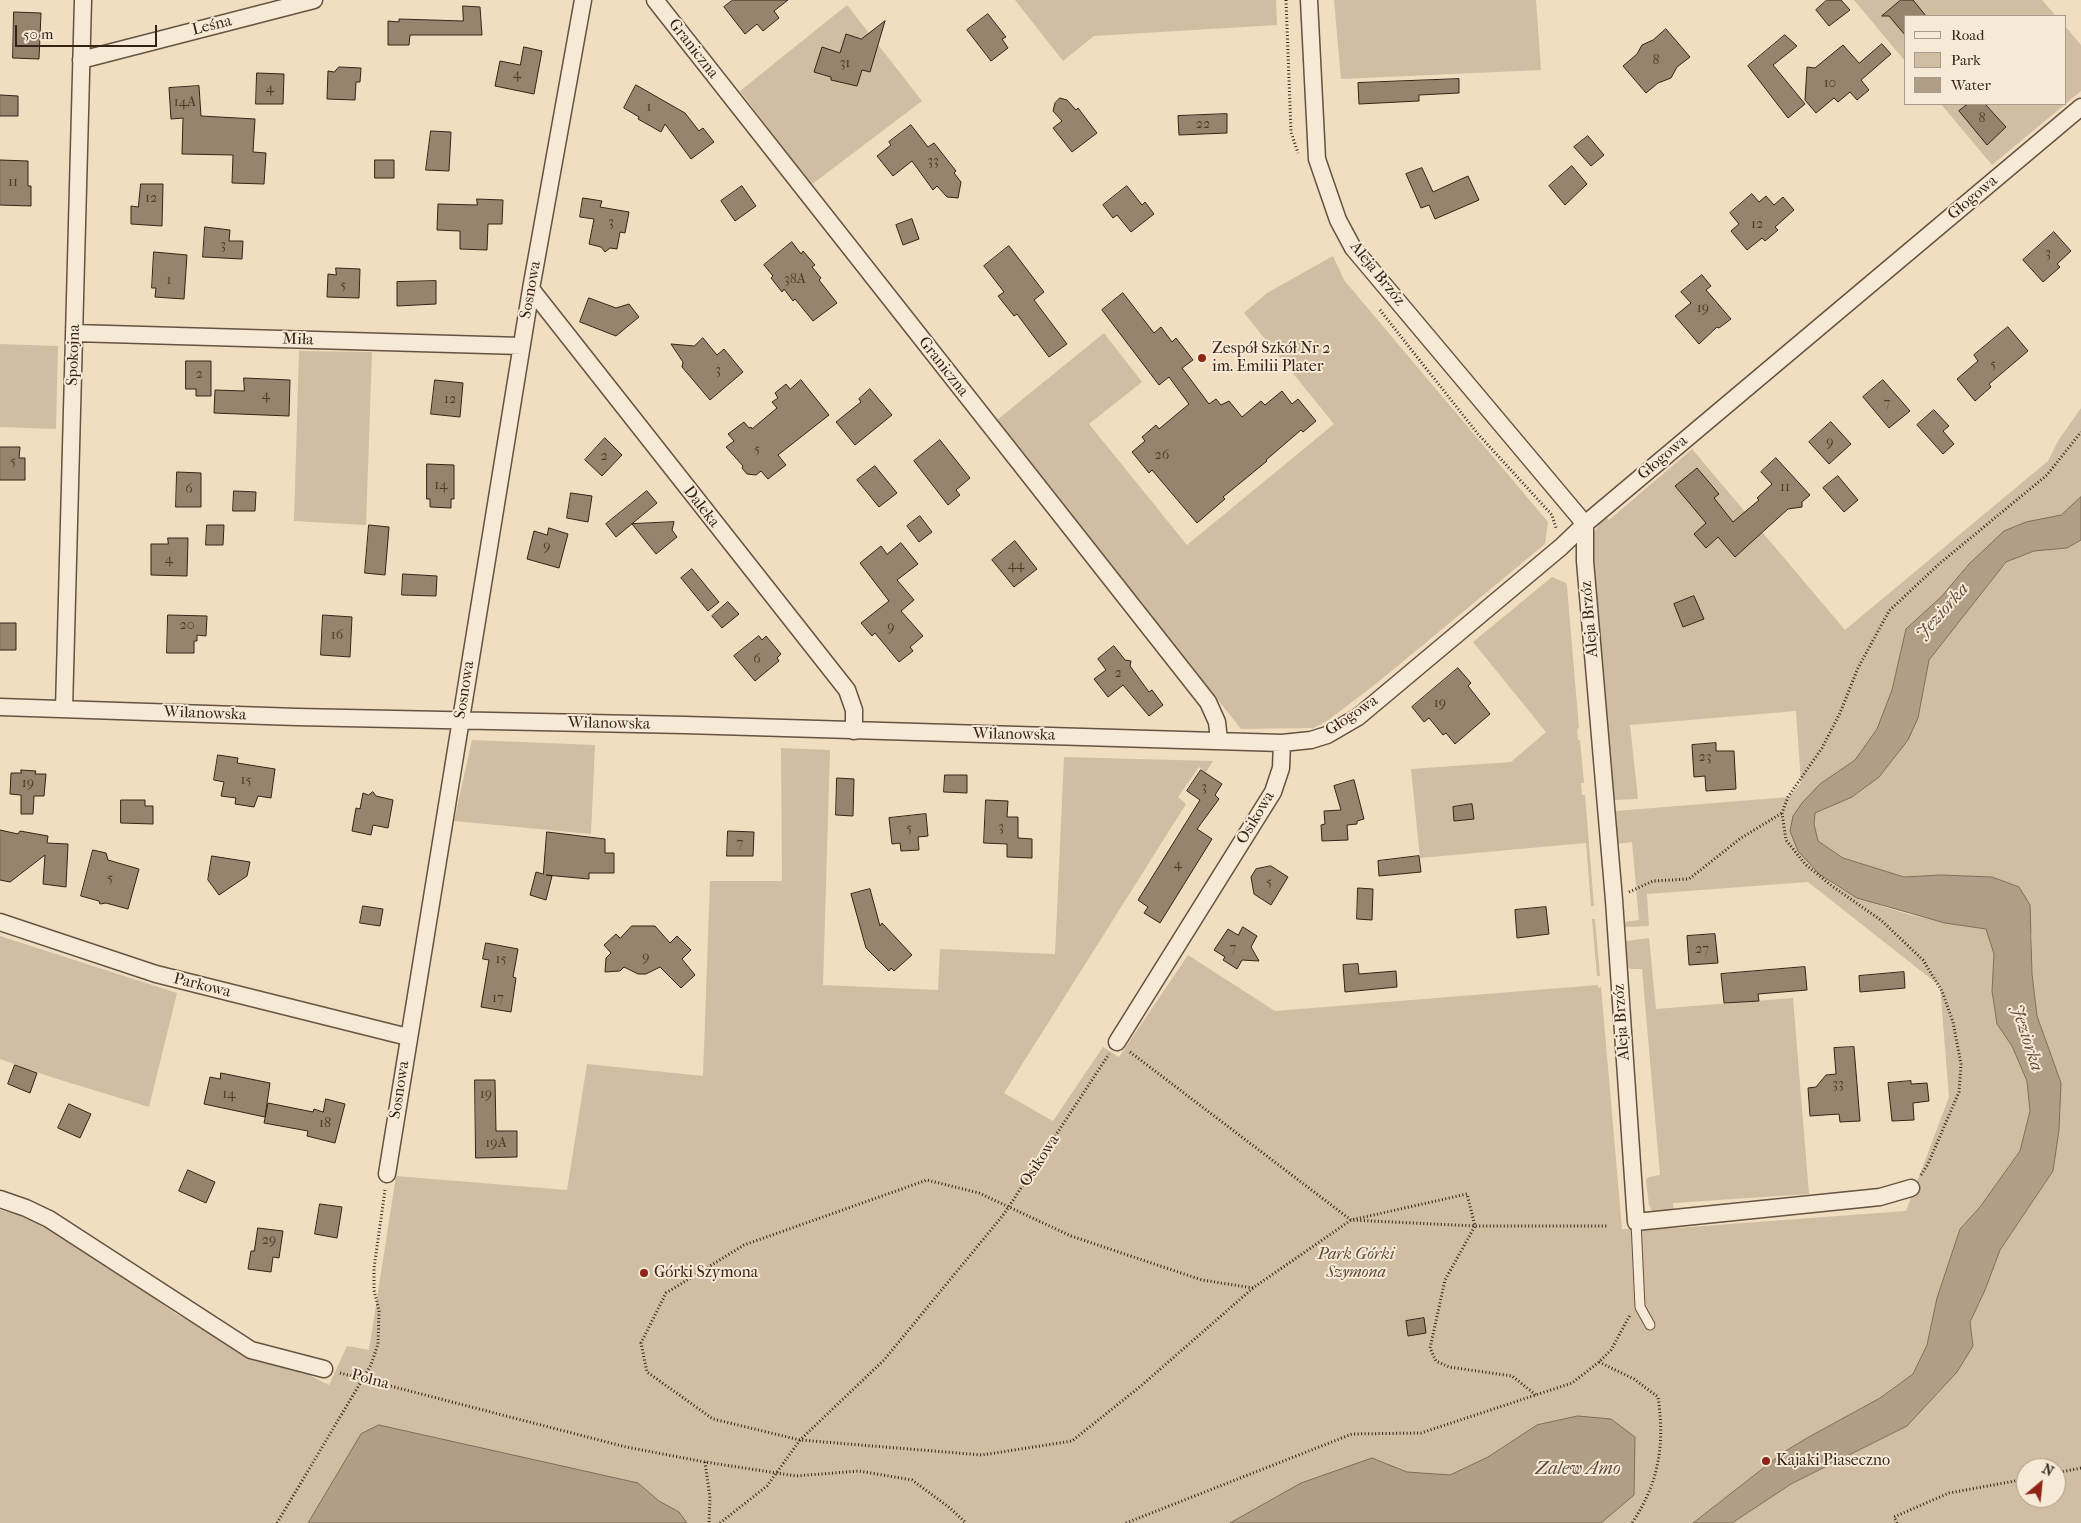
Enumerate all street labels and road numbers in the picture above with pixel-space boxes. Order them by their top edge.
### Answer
street label: Leśna [190,12,234,40]
street label: Graniczna [664,15,722,83]
street label: Głogowa [1944,172,2002,224]
street label: Aleja Brzóz [1345,238,1409,310]
street label: Sosnowa [516,260,546,320]
street label: Spokojna [63,324,85,386]
street label: Miła [282,330,314,350]
street label: Graniczna [914,333,972,401]
street label: Głogowa [1634,432,1692,484]
street label: Daleka [679,482,723,532]
street label: Aleja Brzóz [1577,580,1603,658]
street label: Sosnowa [451,660,479,720]
street label: Głogowa [1322,691,1382,741]
street label: Wilanowska [163,703,247,725]
street label: Wilanowska [568,714,650,734]
street label: Wilanowska [973,725,1055,745]
street label: Osikowa [1233,788,1279,848]
street label: Parkowa [171,970,233,1002]
street label: Aleja Brzóz [1610,983,1634,1061]
street label: Sosnowa [386,1060,414,1120]
street label: Osikowa [1016,1131,1064,1191]
street label: Polna [349,1366,391,1394]

